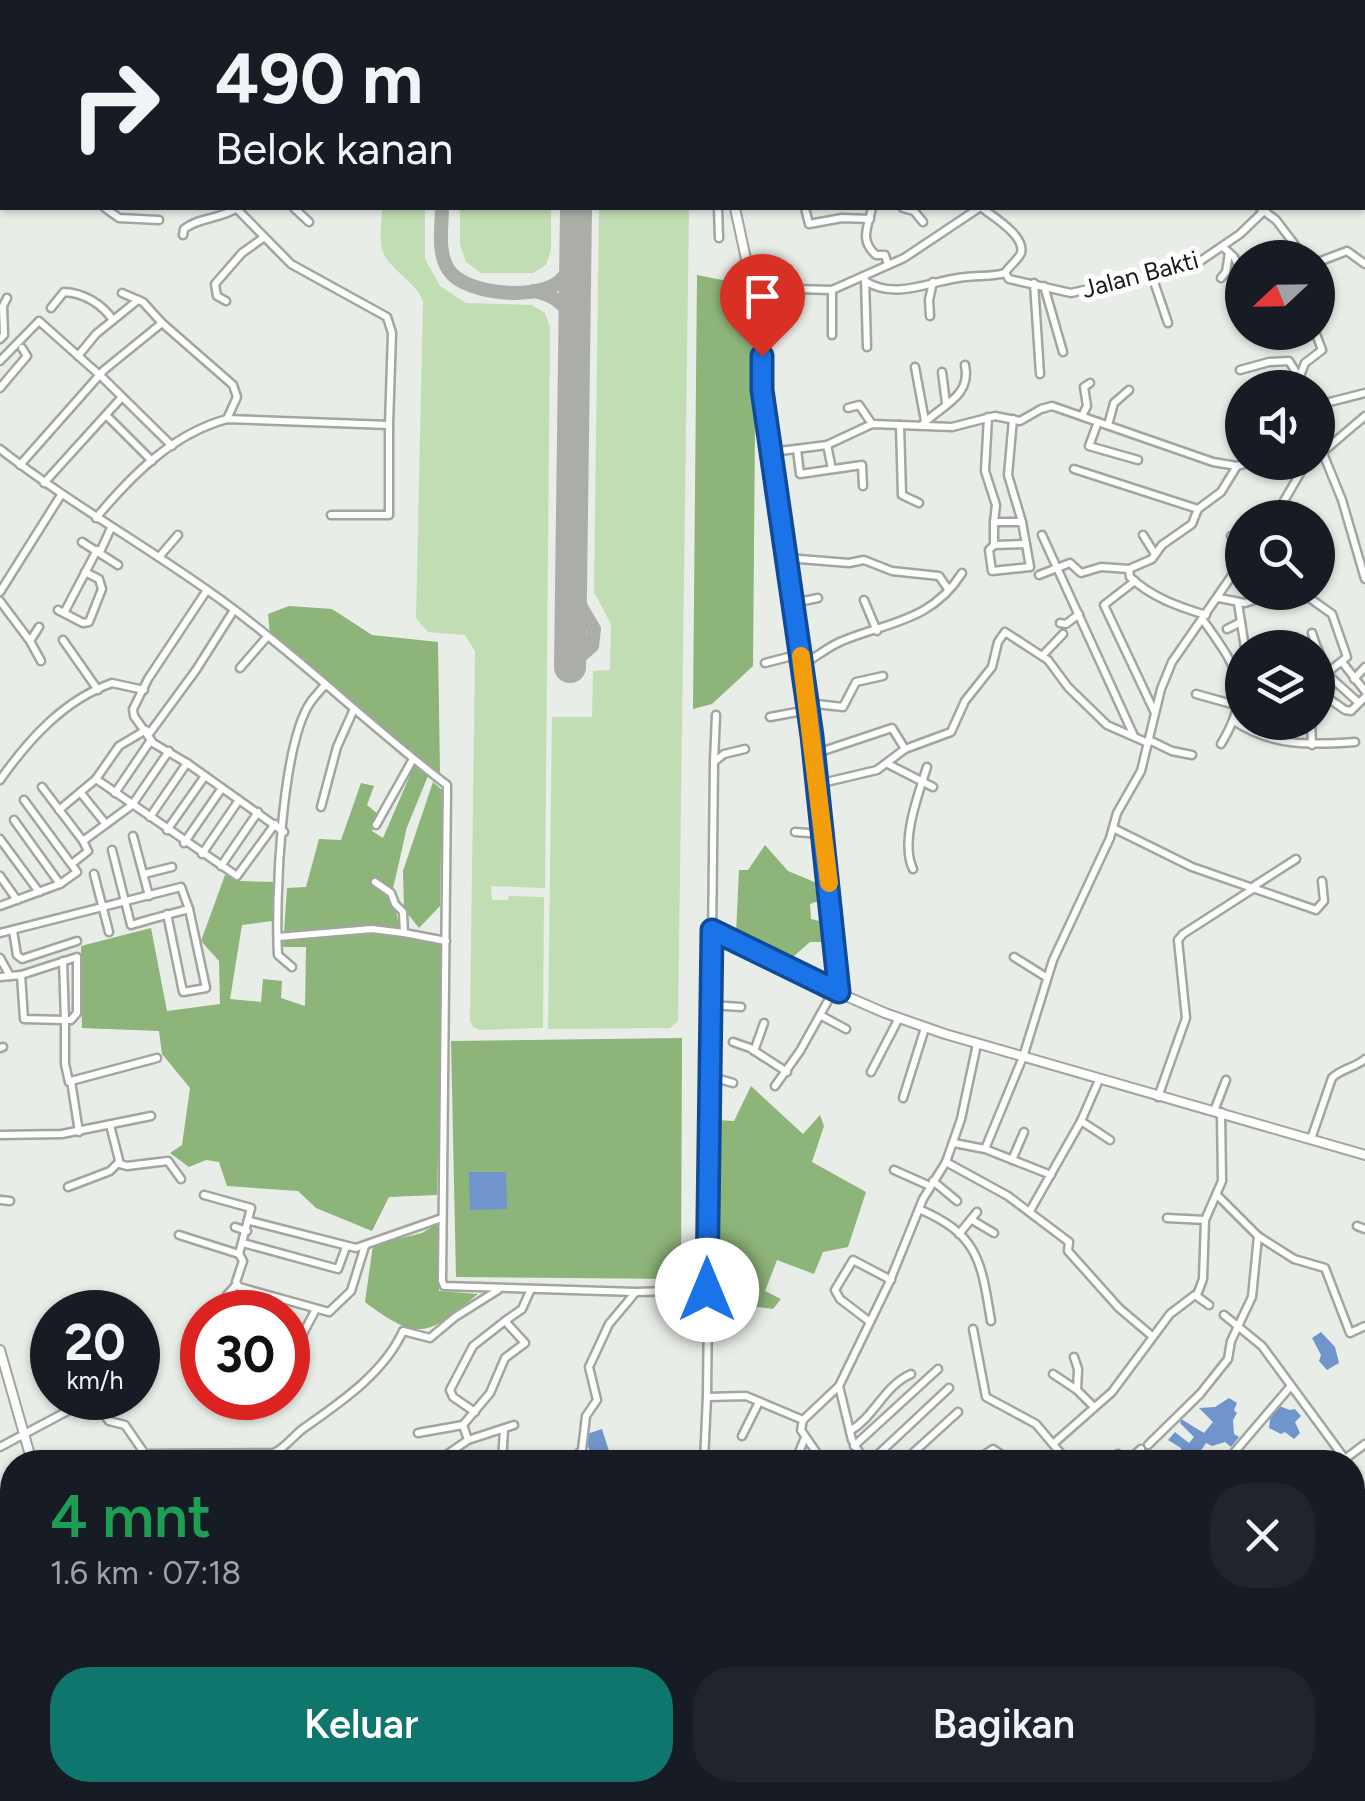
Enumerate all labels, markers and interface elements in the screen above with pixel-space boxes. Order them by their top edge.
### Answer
text: 490 m [215,36,423,121]
icon: right [50,40,180,170]
text: Belok kanan [215,121,453,175]
north arrow [1225,240,1335,350]
map controls [1225,240,1335,740]
street label: Jalan Bakti [1078,244,1202,304]
pin [720,254,805,357]
icon: arrive [735,269,790,324]
button: sound [1225,370,1335,480]
button: search [1225,500,1335,610]
button: layers [1225,630,1335,740]
position arrow [655,1238,759,1342]
speed limit sign: 30 [180,1290,310,1420]
text: 20 [64,1312,126,1373]
text: km/h [66,1365,124,1395]
text: 4 mnt [50,1480,211,1552]
button: close [1210,1483,1315,1588]
text: 1.6 km · 07:18 [50,1554,241,1592]
button: Keluar [50,1667,673,1782]
button: Bagikan [693,1667,1315,1782]

